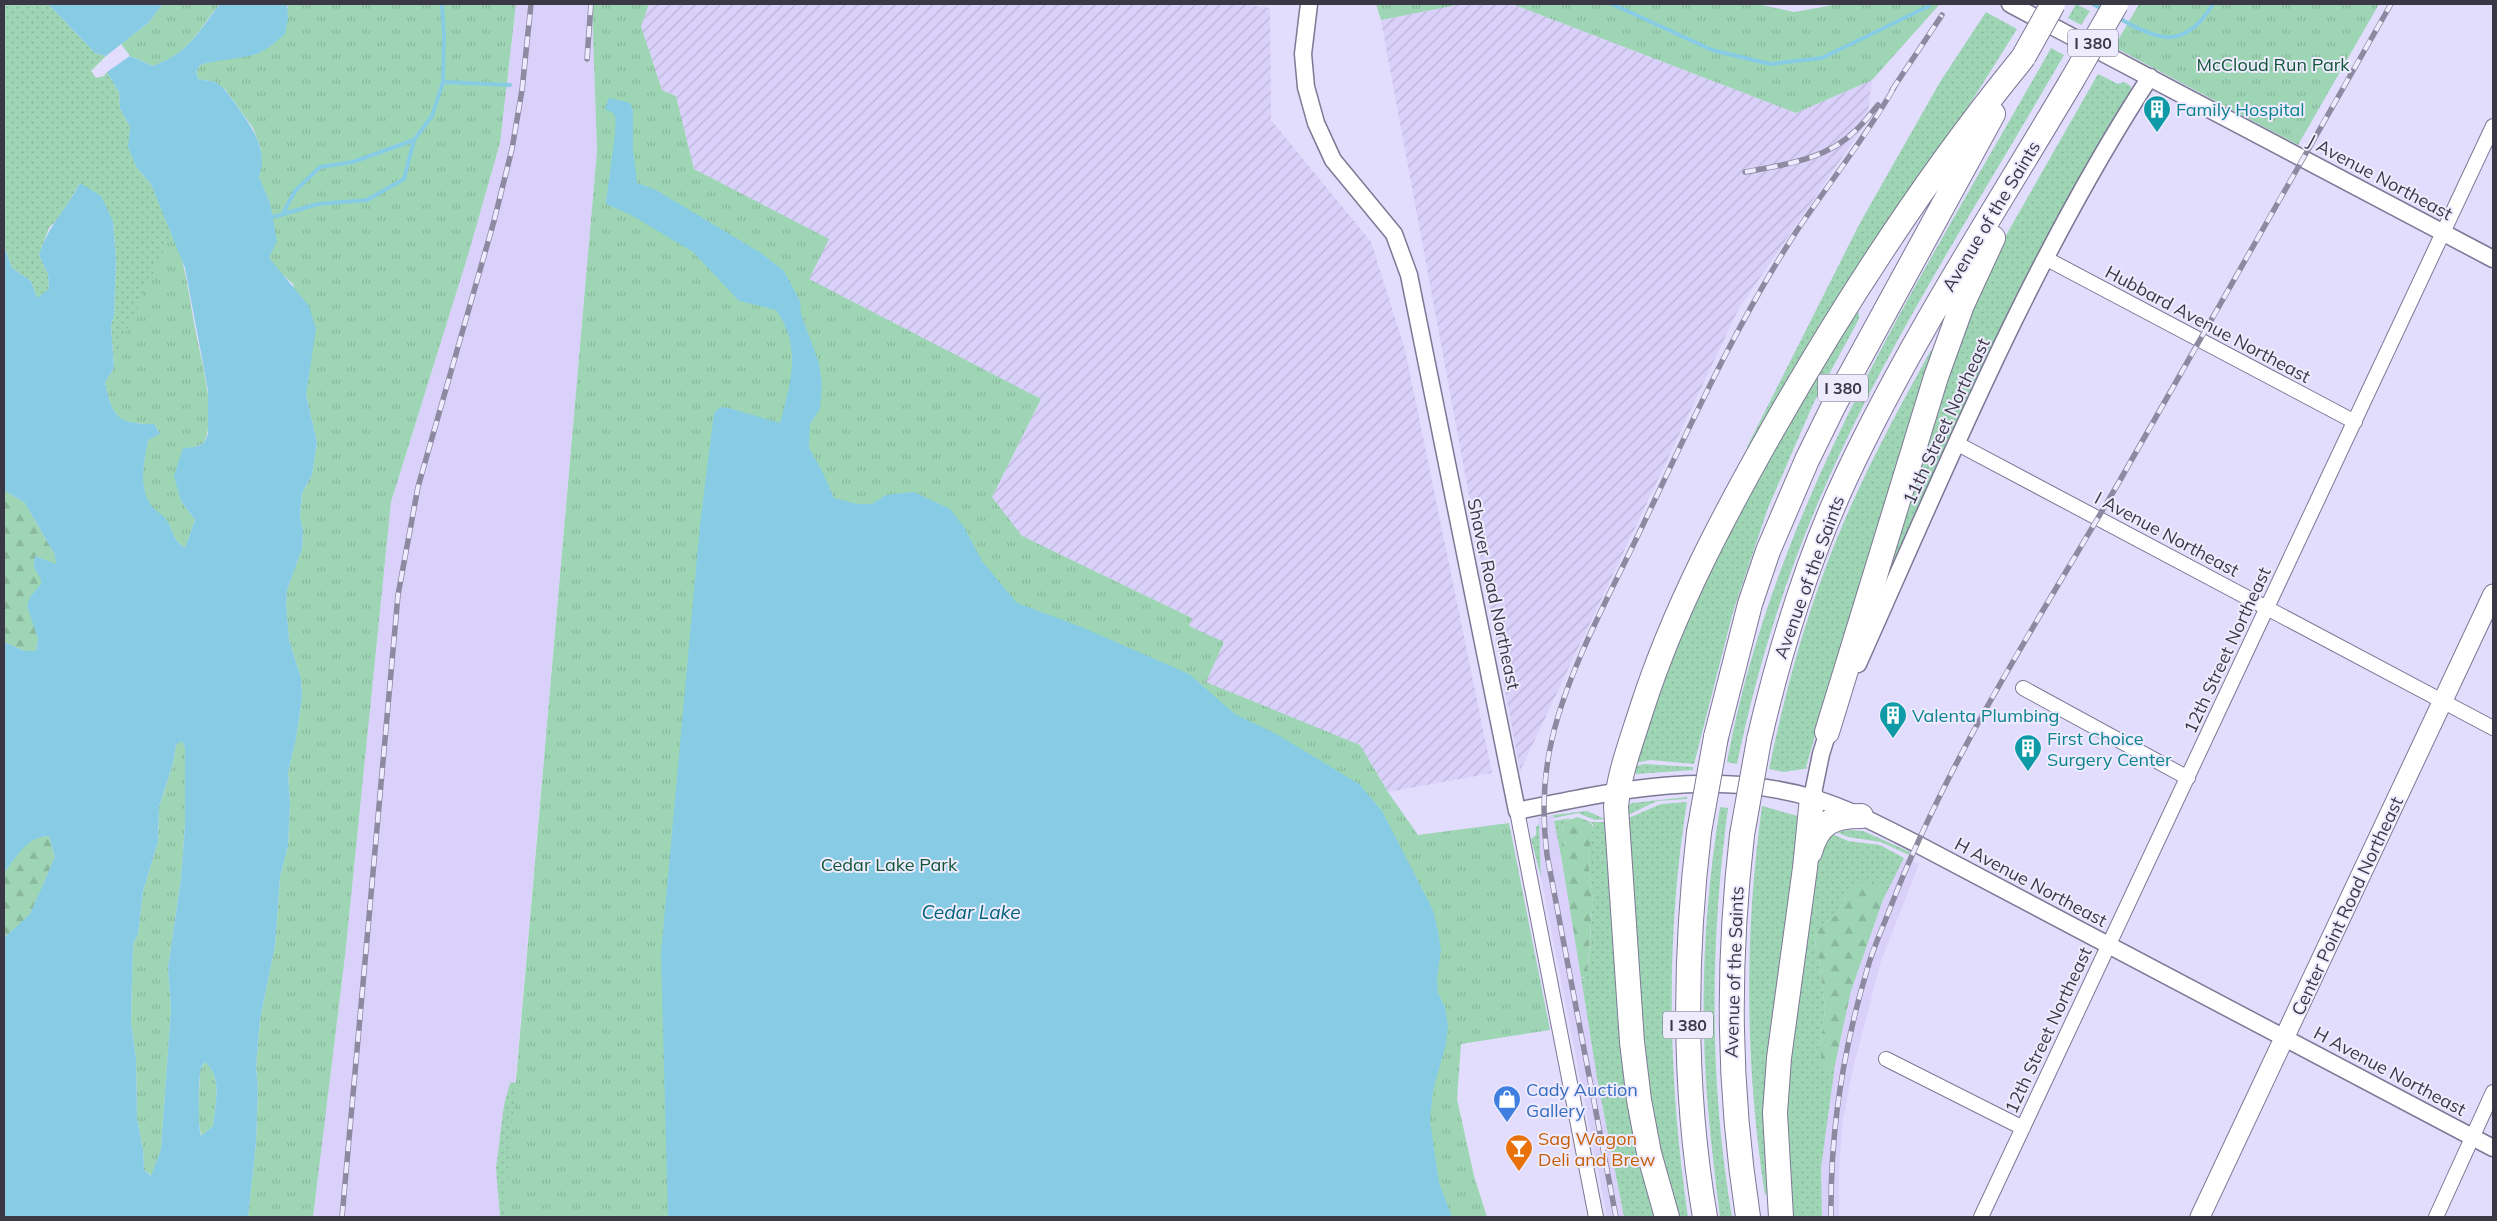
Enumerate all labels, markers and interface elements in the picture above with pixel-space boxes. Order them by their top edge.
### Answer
road number: I 380 [2068,29,2118,56]
park label: McCloud Run Park [2196,53,2350,76]
building icon: Family Hospital [2142,94,2172,133]
place label: Family Hospital [2176,98,2305,121]
street label: J Avenue Northeast [2303,129,2457,225]
street label: Avenue of the Saints [1937,136,2045,296]
street label: Hubbard Avenue Northeast [2101,260,2315,388]
street label: 11th Street Northeast [1897,334,1995,508]
road number: I 380 [1818,374,1868,402]
street label: I Avenue Northeast [2091,486,2243,582]
street label: Avenue of the Saints [1769,492,1849,662]
street label: Shaver Road Northeast [1462,496,1526,692]
street label: 12th Street Northeast [2178,563,2276,737]
building icon: Valenta Plumbing [1878,700,1908,739]
place label: Valenta Plumbing [1912,704,2059,727]
place label: First Choice Surgery Center [2047,727,2172,771]
building icon: First Choice Surgery Center [2013,733,2043,772]
street label: Center Point Road Northeast [2286,793,2408,1019]
street label: H Avenue Northeast [1951,832,2111,932]
park label: Cedar Lake Park [821,853,958,876]
street label: Avenue of the Saints [1720,886,1748,1058]
water label: Cedar Lake [922,900,1020,924]
street label: 12th Street Northeast [1999,943,2097,1117]
road number: I 380 [1663,1012,1713,1038]
street label: H Avenue Northeast [2310,1021,2470,1121]
place label: Cady Auction Gallery [1526,1078,1638,1122]
shop icon: Cady Auction Gallery [1492,1084,1522,1123]
place label: Sag Wagon Deli and Brew [1538,1127,1656,1171]
bar icon: Sag Wagon Deli and Brew [1504,1133,1534,1172]

